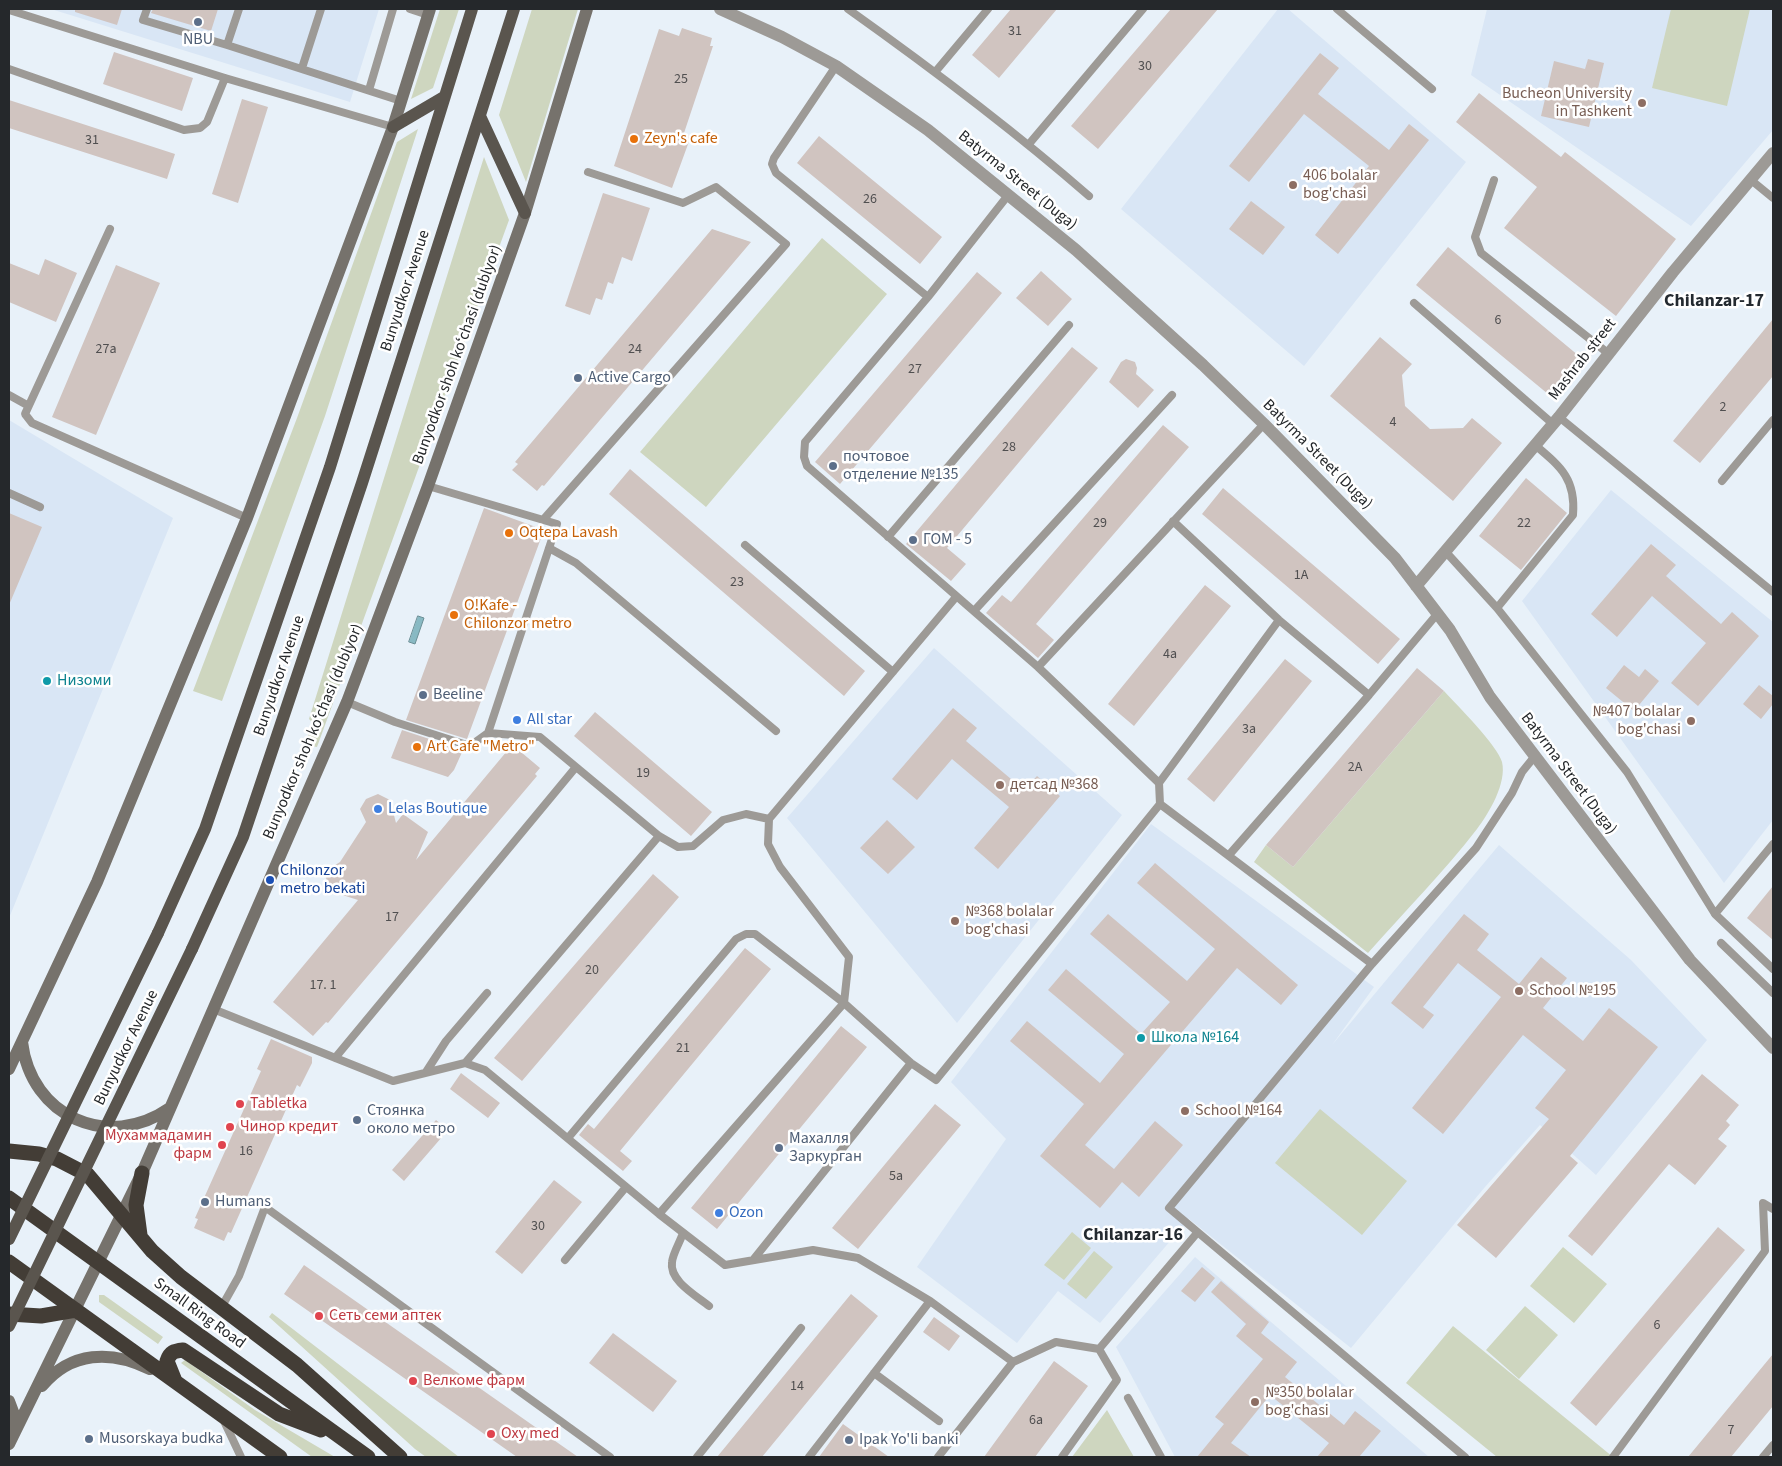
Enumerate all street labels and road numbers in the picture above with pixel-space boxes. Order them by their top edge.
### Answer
street label: Batyrma Street (Duga) [954,127,1080,235]
street label: Bunyudkor Avenue [377,228,435,354]
street label: Bunyodkor shoh koʻchasi (dublyor) [409,243,507,467]
street label: Mashrab street [1545,315,1621,405]
street label: Batyrma Street (Duga) [1258,396,1376,514]
street label: Bunyudkor Avenue [250,613,310,739]
street label: Bunyodkor shoh koʻchasi (dublyor) [260,621,368,843]
street label: Batyrma Street (Duga) [1516,709,1620,839]
street label: Bunyudkor Avenue [91,987,163,1109]
street label: Small Ring Road [149,1274,249,1354]

